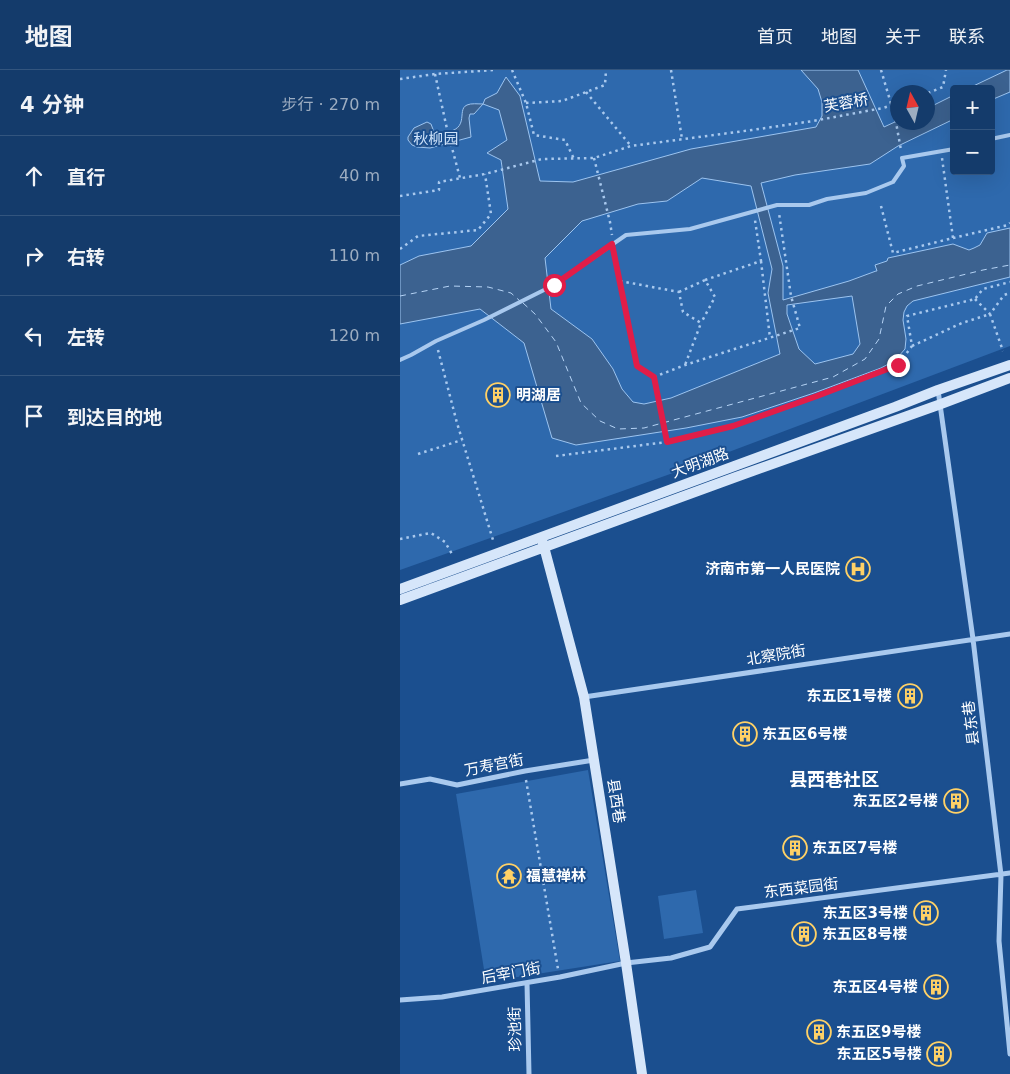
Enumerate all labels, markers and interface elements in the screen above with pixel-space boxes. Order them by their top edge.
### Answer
text: 地图 [25,23,73,51]
text: 首页 [757,26,793,47]
text: 地图 [821,26,857,47]
text: 关于 [885,26,921,47]
text: 联系 [949,26,985,47]
north arrow [890,85,935,130]
map controls [950,85,995,175]
button: + [950,85,995,130]
street label: 芙蓉桥 [822,90,870,116]
text: 4 分钟 [20,93,84,117]
text: 步行 · 270 m [282,95,380,114]
park label: 秋柳园 [413,130,459,148]
button: − [950,130,995,175]
icon: ahead [20,162,48,190]
text: 直行 [67,166,105,188]
text: 40 m [339,166,380,185]
icon: right [20,242,48,270]
text: 右转 [67,246,105,268]
text: 110 m [329,246,380,265]
route start [543,274,566,297]
icon: left [20,322,48,350]
text: 左转 [67,326,105,348]
text: 120 m [329,326,380,345]
route end [887,354,910,377]
building icon: 明湖居 [485,382,511,408]
place label: 明湖居 [516,386,561,404]
icon: arrive [20,402,48,430]
text: 到达目的地 [67,406,162,428]
street label: 大明湖路 [669,444,731,482]
hospital icon: 济南市第一人民医院 [845,556,871,582]
place label: 济南市第一人民医院 [705,560,840,578]
street label: 北察院街 [745,641,807,669]
building icon: 东五区1号楼 [897,683,923,709]
place label: 东五区1号楼 [807,687,892,705]
street label: 县东巷 [959,700,983,746]
building icon: 东五区6号楼 [732,721,758,747]
place label: 东五区6号楼 [762,725,847,743]
street label: 万寿宫街 [463,750,525,780]
district label: 县西巷社区 [789,769,879,790]
street label: 县西巷 [604,777,628,825]
building icon: 东五区2号楼 [943,788,969,814]
place label: 东五区2号楼 [853,792,938,810]
building icon: 东五区7号楼 [782,835,808,861]
place label: 东五区7号楼 [812,839,897,857]
temple icon: 福慧禅林 [496,863,522,889]
place label: 福慧禅林 [526,867,586,885]
street label: 东西菜园街 [763,874,839,902]
building icon: 东五区3号楼 [913,900,939,926]
place label: 东五区3号楼 [823,904,908,922]
building icon: 东五区8号楼 [791,921,817,947]
place label: 东五区8号楼 [822,925,907,943]
street label: 后宰门街 [480,959,542,987]
building icon: 东五区4号楼 [923,974,949,1000]
place label: 东五区4号楼 [833,978,918,996]
street label: 珍池街 [506,1006,524,1052]
building icon: 东五区9号楼 [806,1019,832,1045]
place label: 东五区9号楼 [836,1023,921,1041]
building icon: 东五区5号楼 [926,1041,952,1067]
place label: 东五区5号楼 [837,1045,922,1063]

